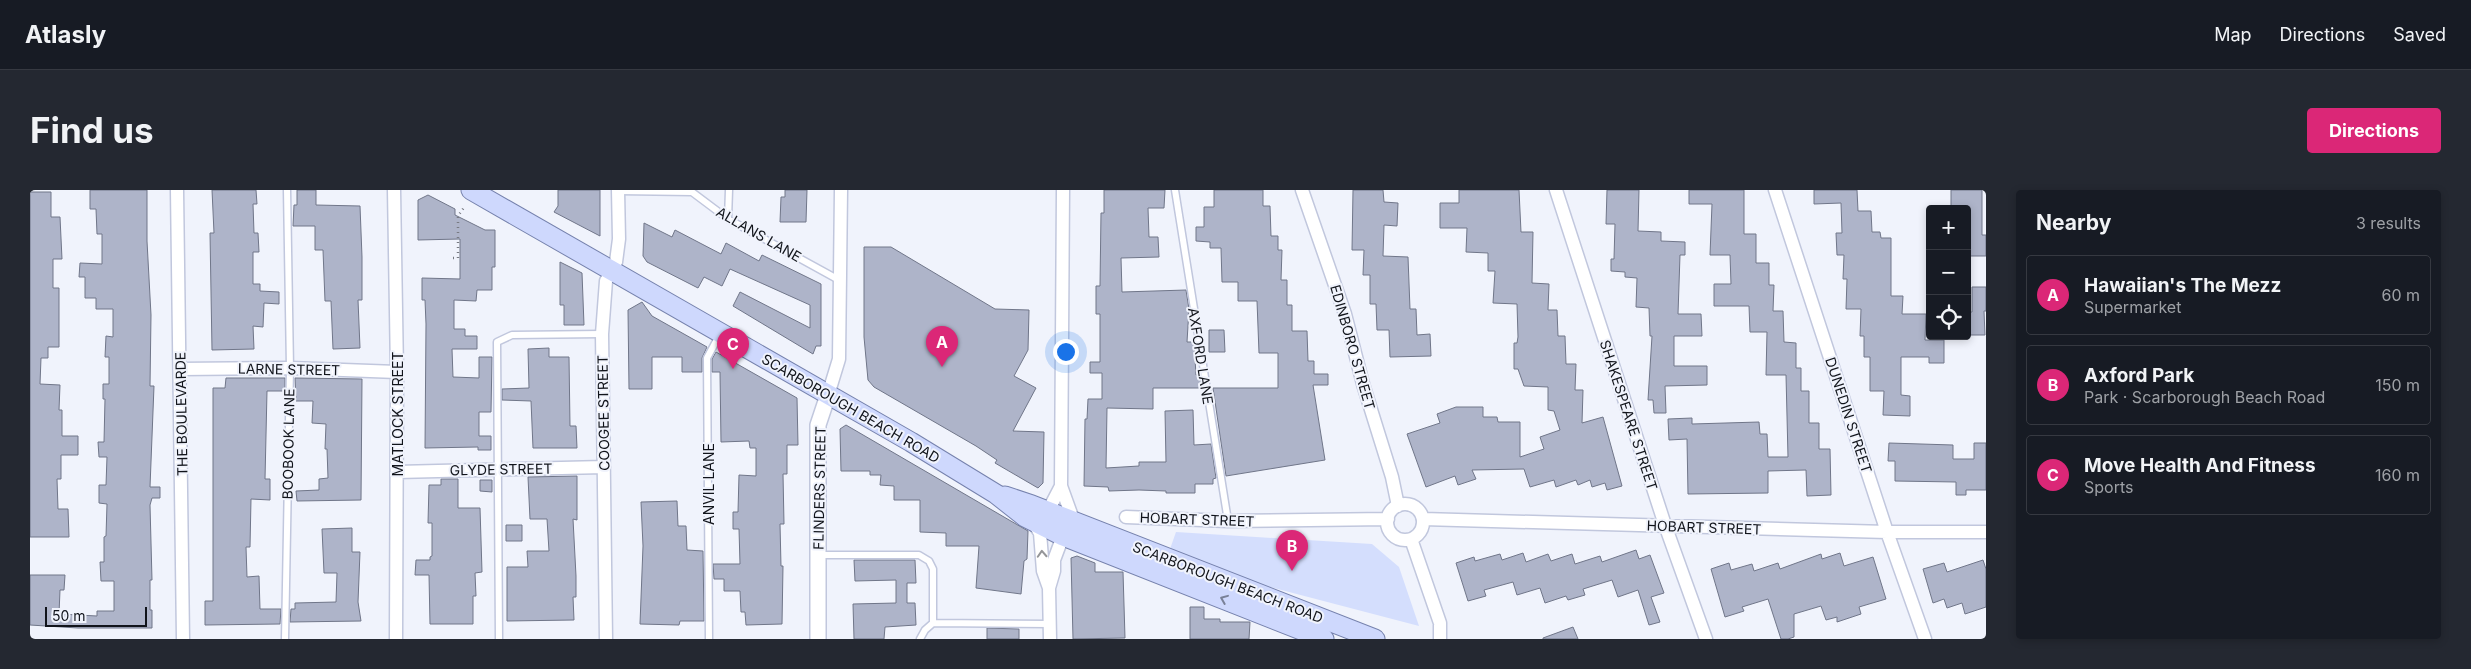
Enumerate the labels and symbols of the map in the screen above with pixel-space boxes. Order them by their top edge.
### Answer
street label: ALLANS LANE [714,203,804,265]
street label: EDINBORO STREET [1327,283,1379,411]
street label: AXFORD LANE [1185,306,1217,406]
pin: A [926,326,958,367]
pin: C [717,328,749,369]
street label: SHAKESPEARE STREET [1597,338,1661,492]
your location [1053,339,1079,365]
street label: SCARBOROUGH BEACH ROAD [759,350,943,466]
street label: THE BOULEVARDE [171,352,191,476]
street label: MATLOCK STREET [389,352,406,476]
street label: COOGEE STREET [593,355,613,471]
street label: DUNEDIN STREET [1822,355,1876,475]
street label: LARNE STREET [238,360,340,378]
street label: BOOBOOK LANE [279,388,297,500]
street label: FLINDERS STREET [809,426,829,550]
street label: ANVIL LANE [700,443,717,525]
street label: GLYDE STREET [449,460,553,478]
street label: HOBART STREET [1139,509,1255,529]
street label: HOBART STREET [1646,517,1762,537]
pin: B [1276,530,1308,571]
street label: SCARBOROUGH BEACH ROAD [1130,538,1326,626]
one-way arrow [1037,549,1048,557]
one-way arrow [1220,595,1229,606]
scale bar [45,604,148,627]

